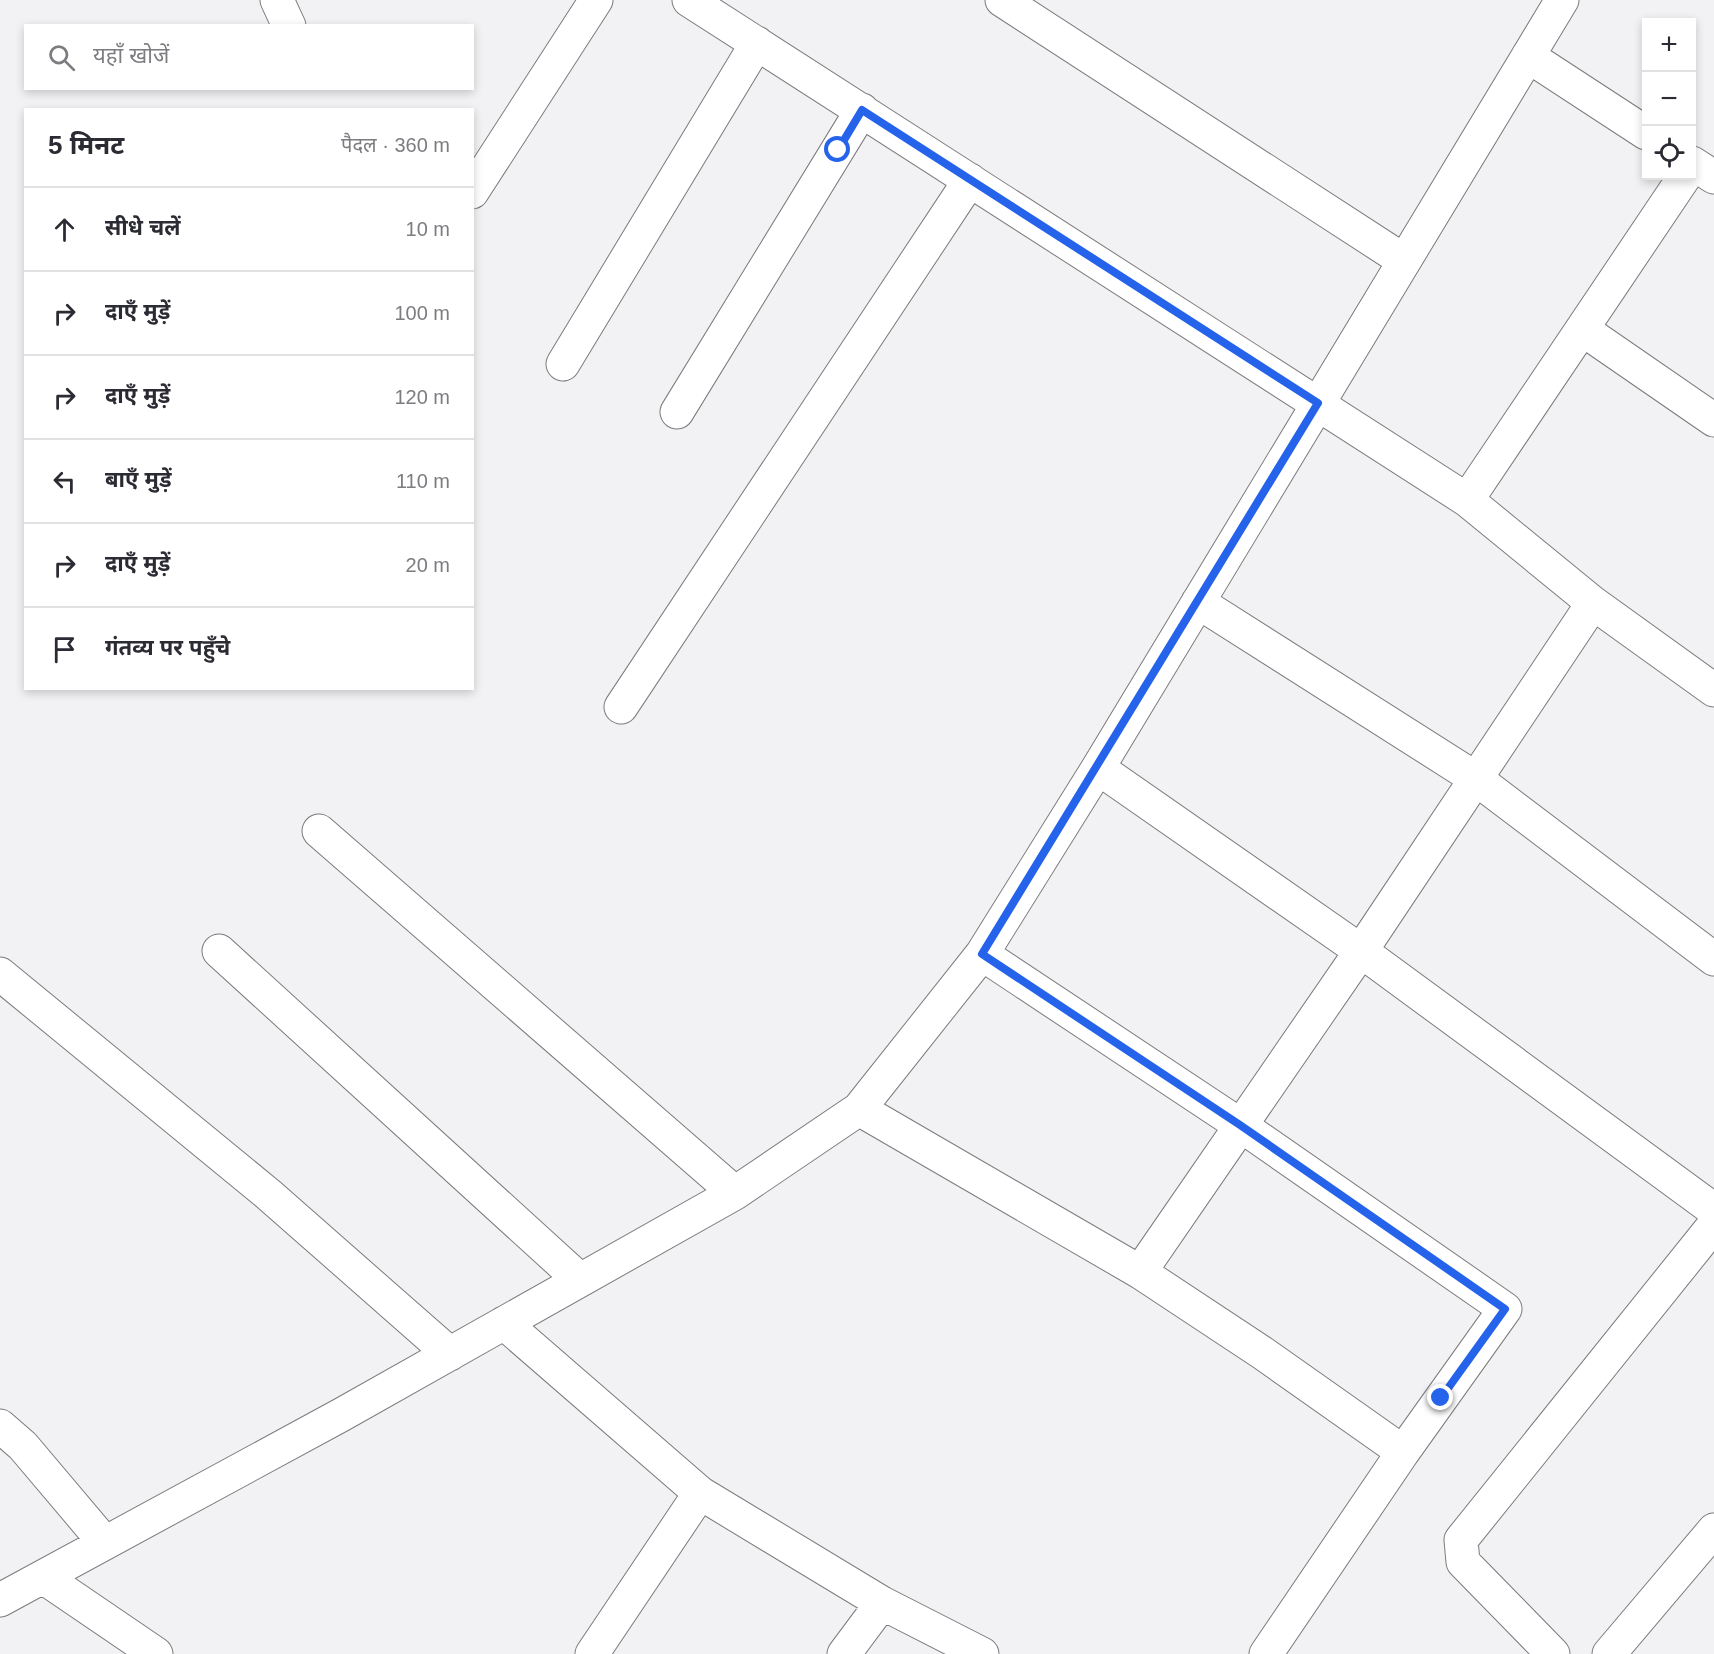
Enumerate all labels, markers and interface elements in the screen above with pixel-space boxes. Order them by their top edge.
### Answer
map controls [1642,18,1696,180]
button: + [1642,18,1696,72]
search box [24,24,474,90]
icon: search [45,41,78,74]
text: यहाँ खोजें [93,43,169,68]
button: − [1642,72,1696,126]
button: locate [1642,126,1696,180]
text: 5 मिनट [48,130,124,160]
text: पैदल · 360 m [341,134,450,156]
route start [824,136,850,162]
icon: ahead [48,213,81,246]
text: सीधे चलें [105,215,180,240]
text: 10 m [406,218,450,240]
icon: right [48,297,81,330]
text: दाएँ मुड़ें [105,299,170,324]
text: 100 m [394,302,450,324]
icon: right [48,381,81,414]
text: दाएँ मुड़ें [105,383,170,408]
text: 120 m [394,386,450,408]
icon: left [48,465,81,498]
text: बाएँ मुड़ें [105,467,171,492]
text: 110 m [396,470,450,492]
icon: right [48,549,81,582]
text: दाएँ मुड़ें [105,551,170,576]
text: 20 m [406,554,450,576]
icon: arrive [48,633,81,666]
text: गंतव्य पर पहुँचे [105,635,230,660]
route end [1427,1384,1453,1410]

